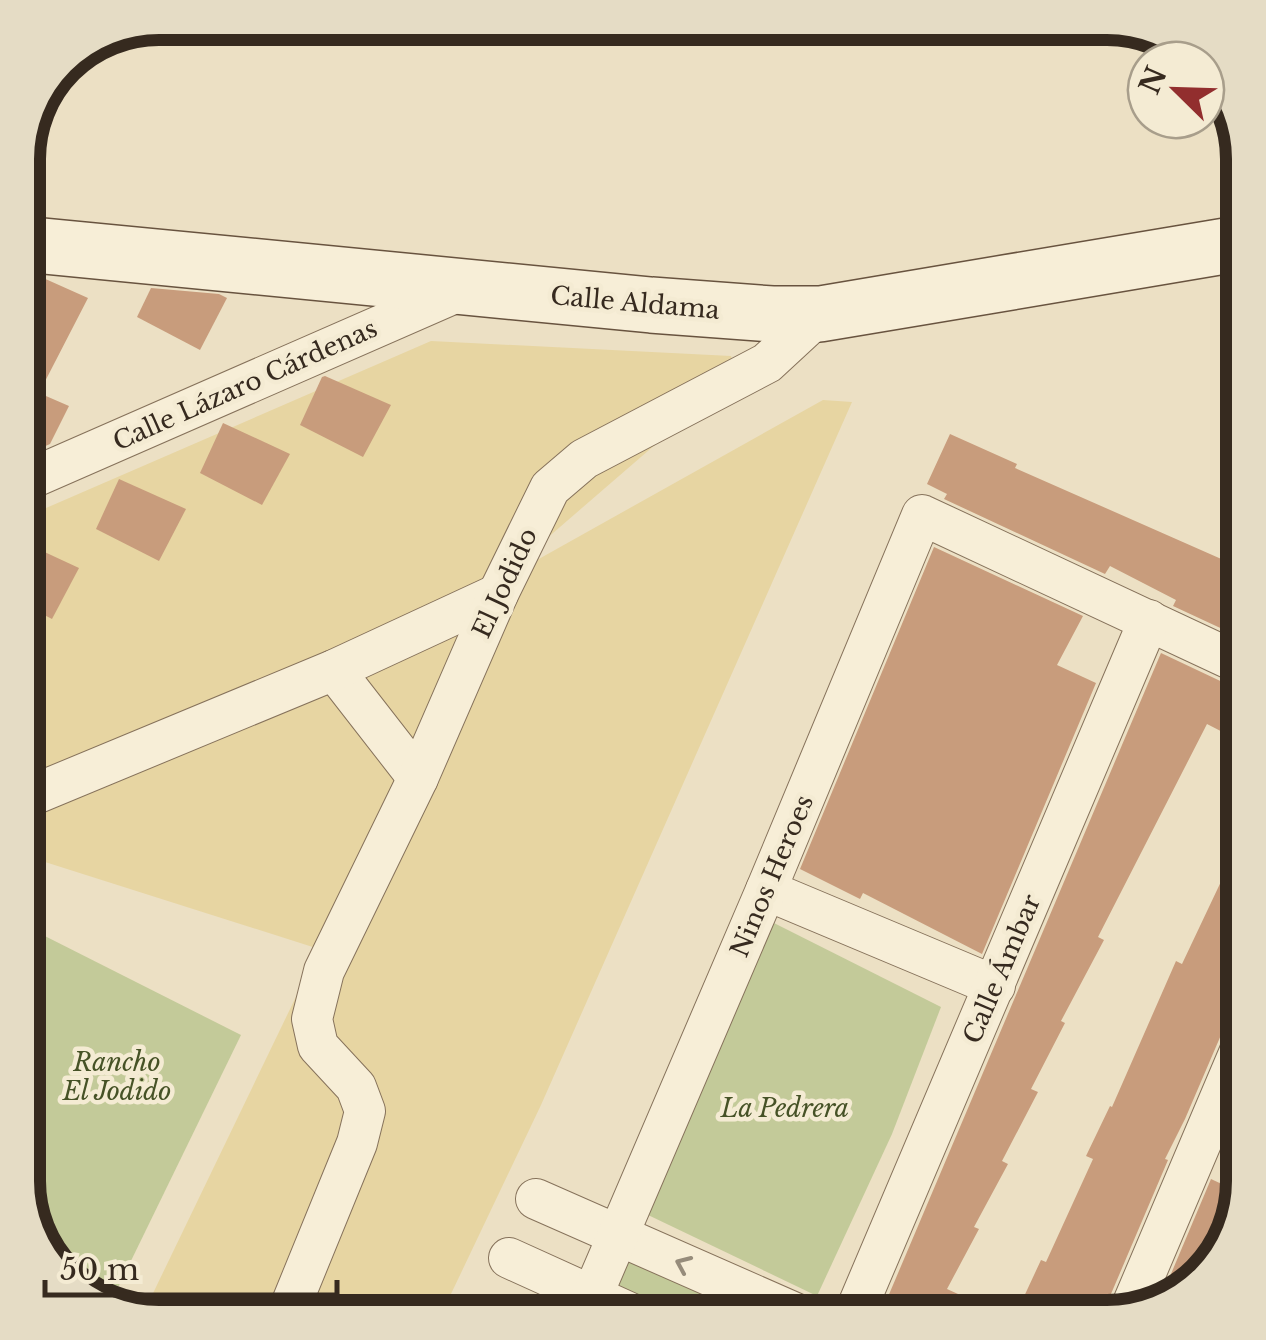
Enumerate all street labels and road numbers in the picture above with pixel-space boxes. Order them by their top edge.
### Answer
street label: Calle Aldama [549,280,721,326]
street label: Calle Lázaro Cárdenas [108,313,382,457]
street label: El Jodido [466,523,544,643]
street label: Ninos Heroes [724,790,820,962]
street label: Calle Ámbar [956,889,1047,1048]

